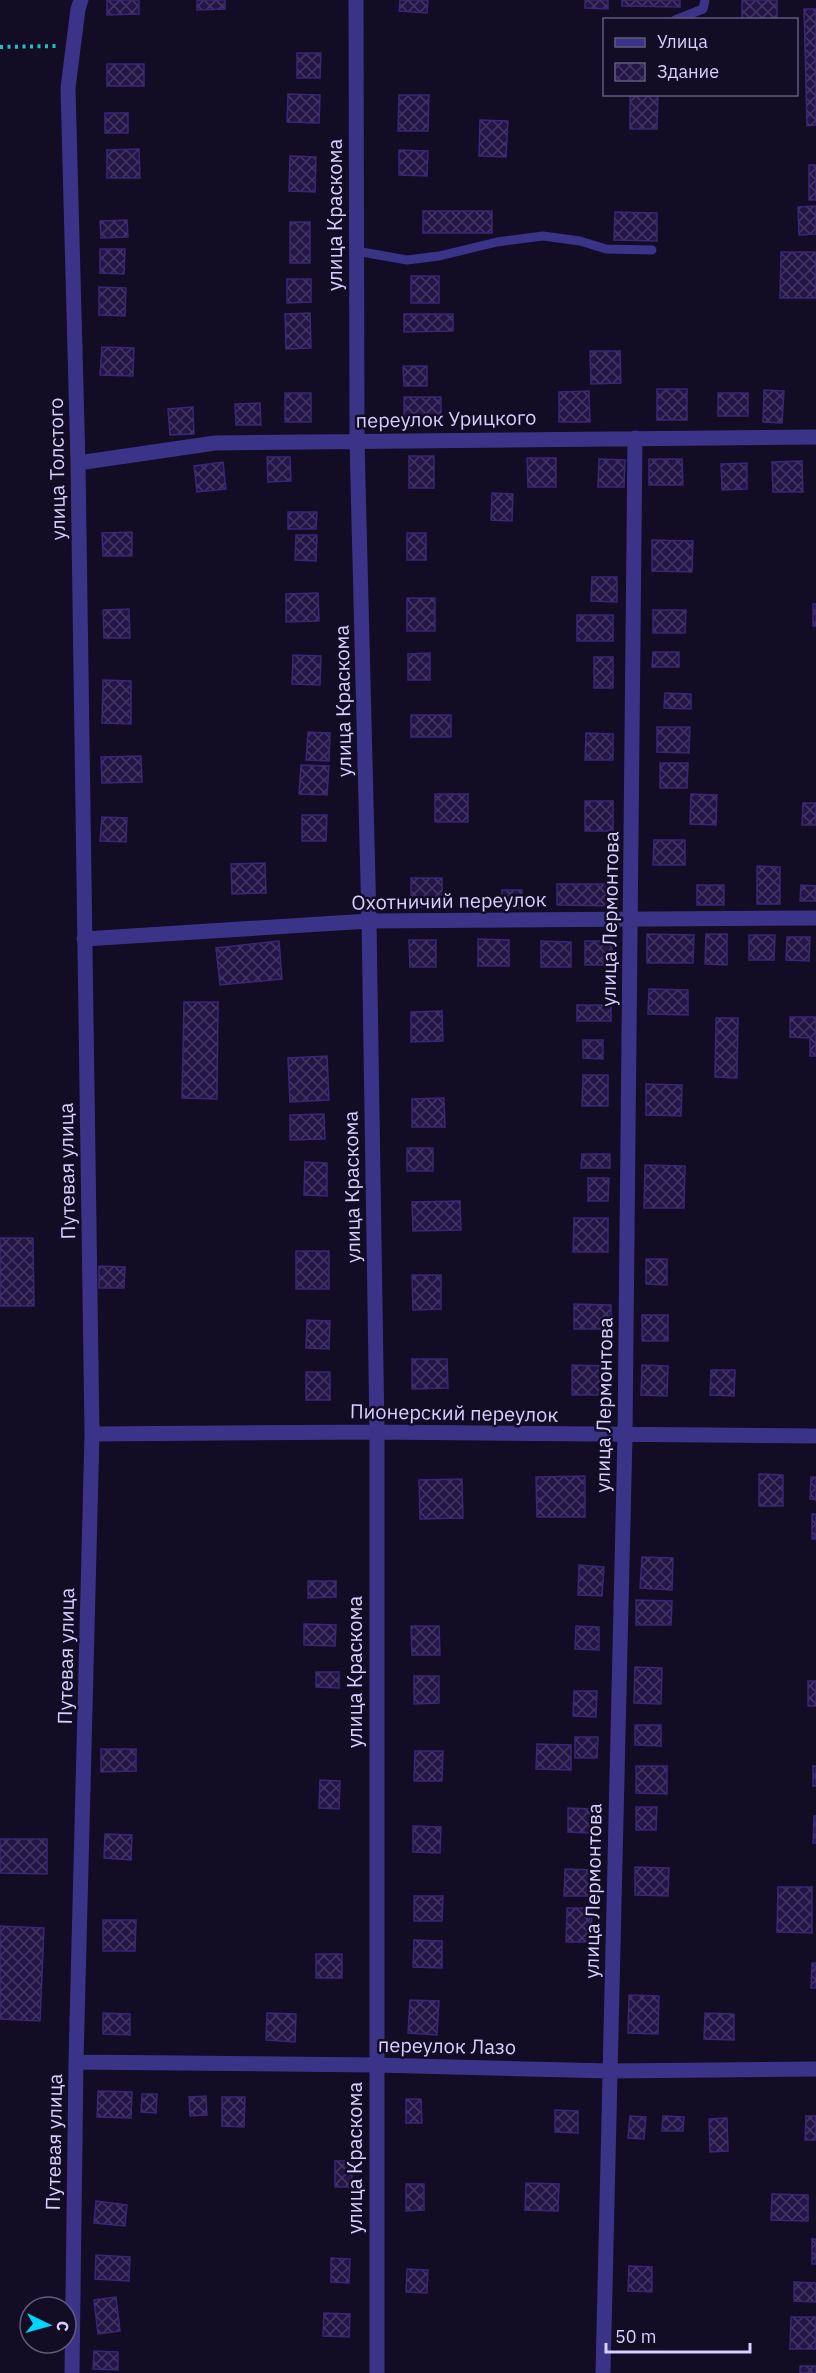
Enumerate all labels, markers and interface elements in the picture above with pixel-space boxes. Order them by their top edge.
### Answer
legend [603,18,798,96]
text: Улица [657,30,708,53]
text: Здание [657,60,719,83]
street label: улица Краскома [321,139,348,291]
street label: улица Толстого [42,397,71,541]
street label: переулок Урицкого [355,403,537,434]
street label: улица Краскома [328,624,357,777]
street label: улица Лермонтова [594,831,625,1007]
street label: Охотничий переулок [351,885,547,916]
street label: Путевая улица [52,1102,81,1240]
street label: улица Краскома [337,1110,366,1263]
street label: улица Лермонтова [588,1317,619,1493]
street label: Пионерский переулок [350,1397,559,1428]
street label: Путевая улица [51,1587,80,1725]
street label: улица Краскома [341,1596,368,1748]
street label: улица Лермонтова [577,1803,608,1979]
street label: переулок Лазо [378,2031,516,2060]
street label: Путевая улица [39,2073,68,2211]
street label: улица Краскома [341,2082,368,2234]
north arrow [18,2295,78,2355]
scale bar [606,2316,750,2354]
text: С [53,2320,73,2332]
text: 50 m [615,2325,657,2348]

